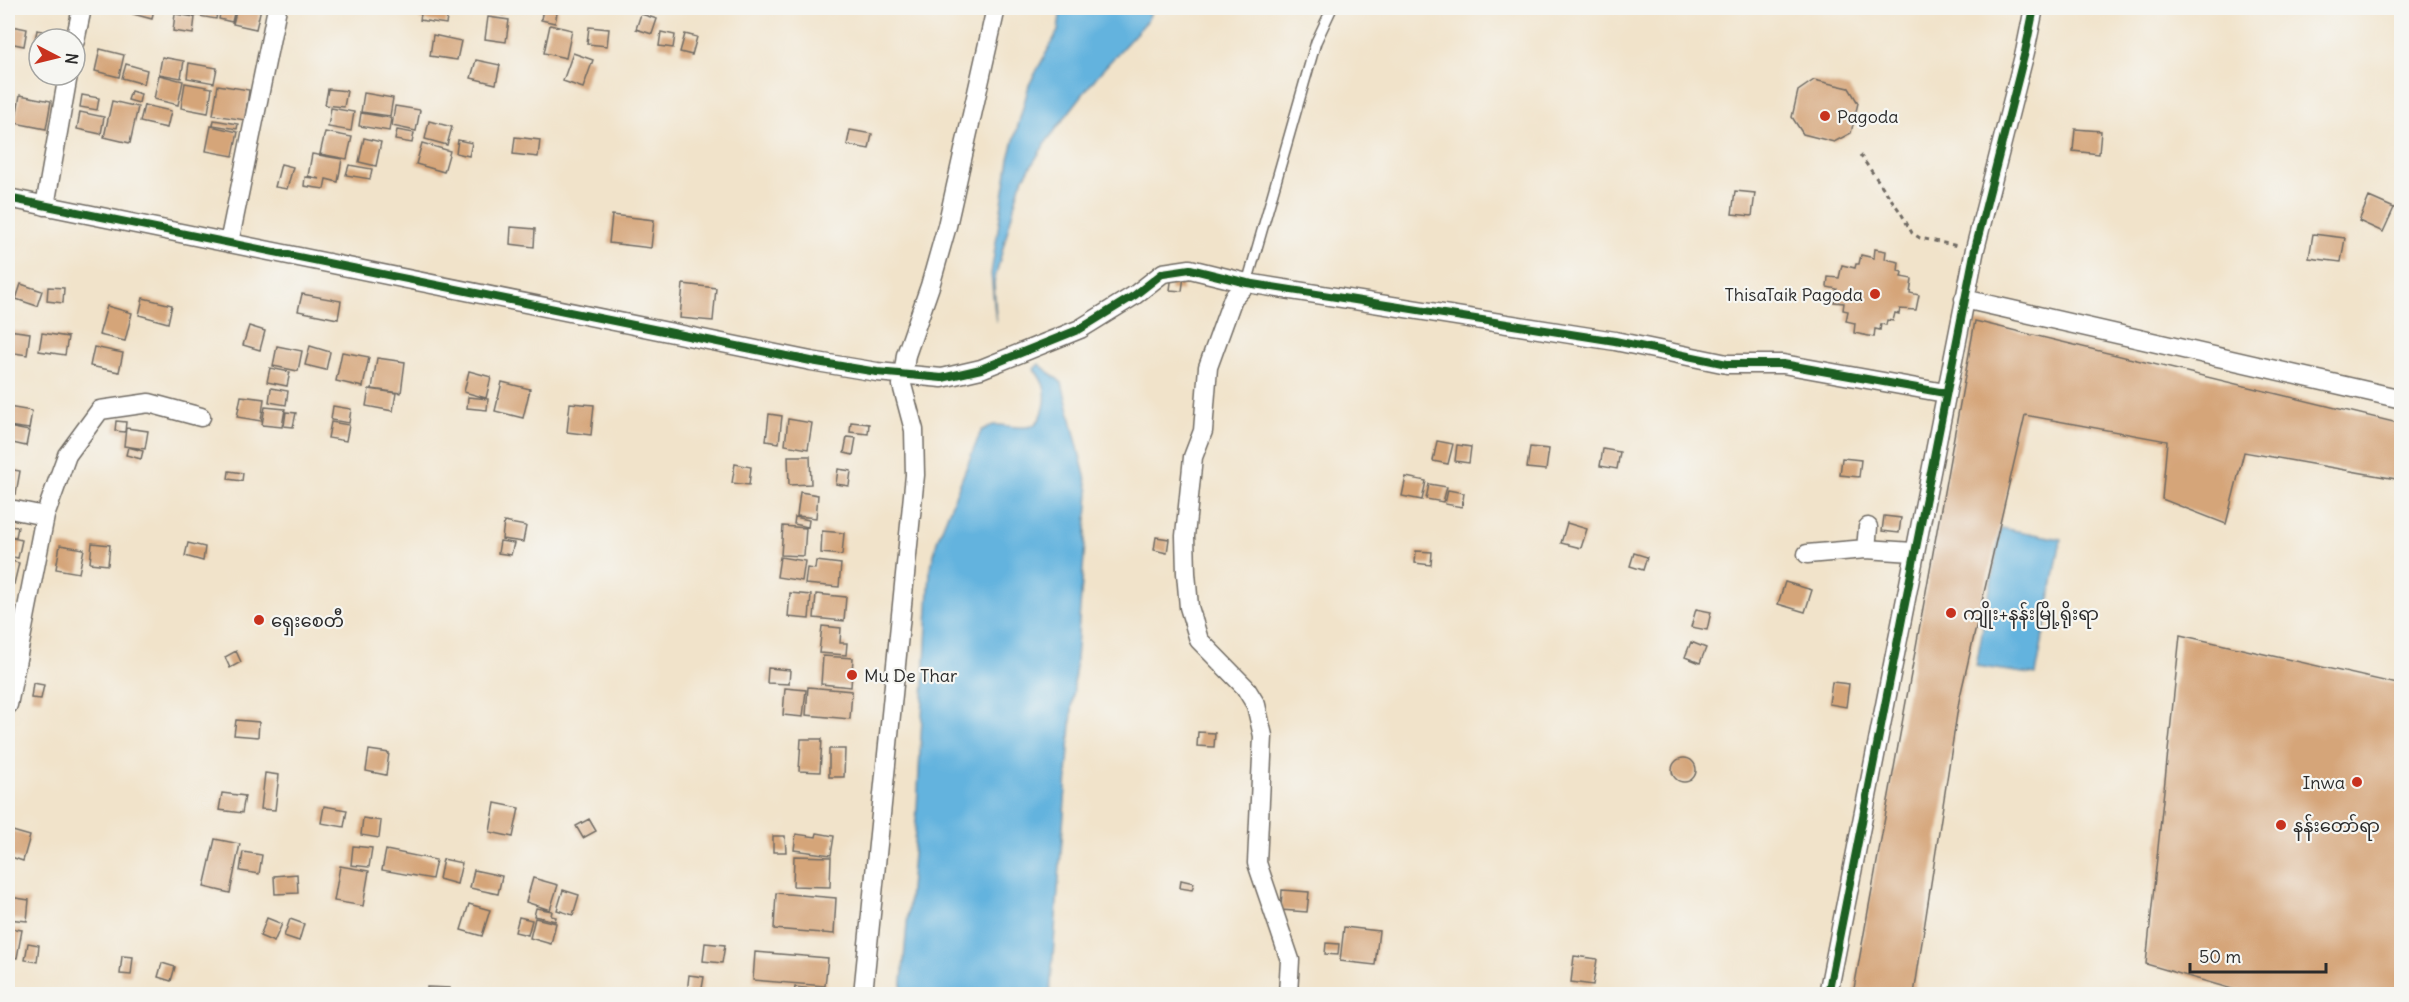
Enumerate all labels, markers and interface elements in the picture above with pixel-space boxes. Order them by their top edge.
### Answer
north arrow [27,27,87,87]
text: N [61,52,82,66]
place label: Pagoda [1837,105,1899,128]
marker: Pagoda [1818,109,1832,123]
place label: ThisaTaik Pagoda [1724,283,1863,306]
marker: ThisaTaik Pagoda [1868,287,1882,301]
place label: ကျိုး+နန်းမြို့ရိုးရာ [1963,600,2099,629]
marker: ကျိုး+နန်းမြို့ရိုးရာ [1944,606,1958,620]
place label: ရှေးစေတီ [271,607,344,636]
marker: ရှေးစေတီ [252,613,266,627]
place label: Mu De Thar [864,664,958,687]
marker: Mu De Thar [845,668,859,682]
place label: Inwa [2303,771,2345,794]
marker: Inwa [2350,775,2364,789]
place label: နန်းတော်ရာ [2293,813,2380,841]
marker: နန်းတော်ရာ [2274,818,2288,832]
scale bar [2190,936,2326,974]
text: 50 m [2199,945,2241,968]

